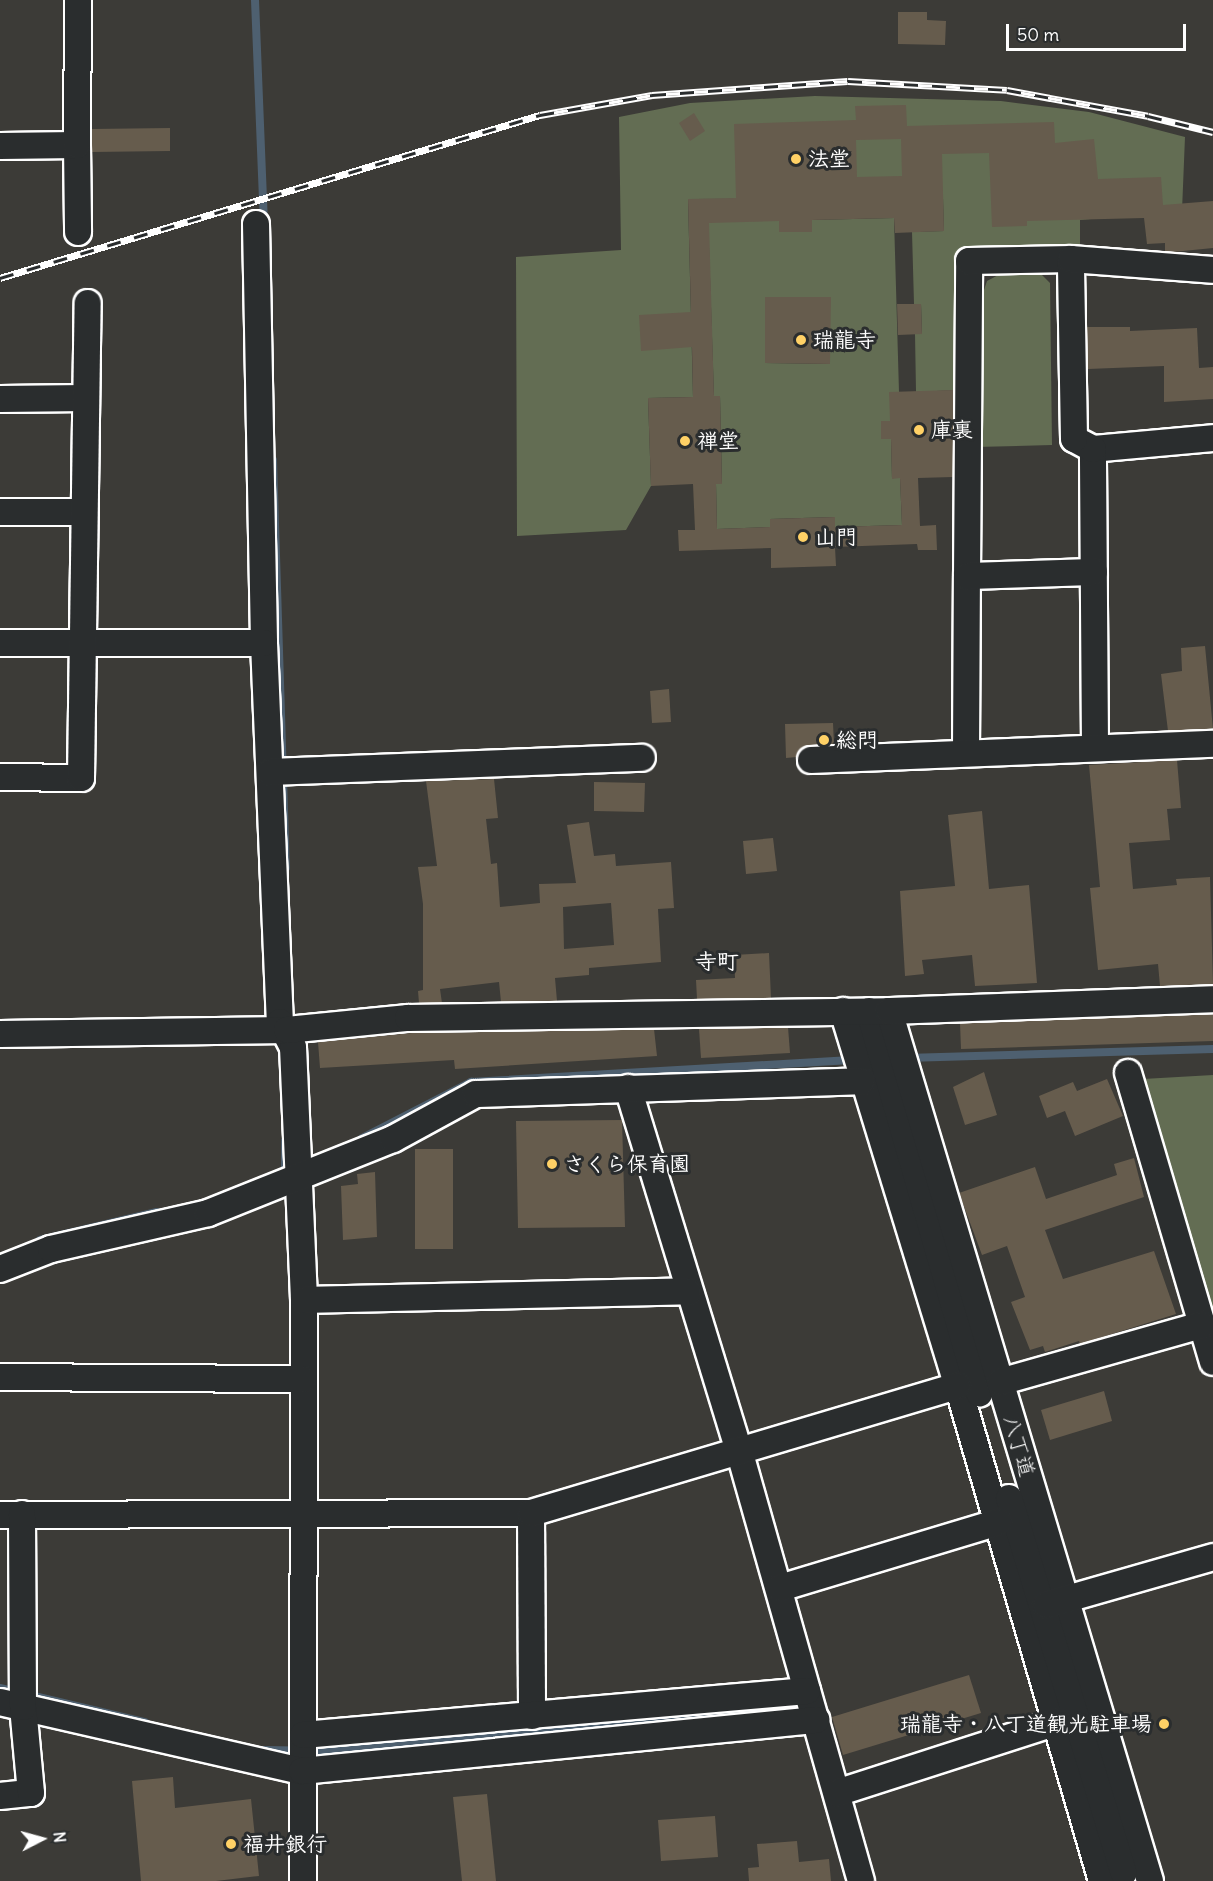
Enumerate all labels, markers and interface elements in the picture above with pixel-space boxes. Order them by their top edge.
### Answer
scale bar [1009,12,1189,50]
text: 50 m [1017,23,1059,46]
place label: 法堂 [808,146,850,172]
marker: 法堂 [789,152,803,166]
place label: 瑞龍寺 [813,327,876,353]
marker: 瑞龍寺 [794,333,808,347]
place label: 庫裏 [931,417,973,443]
marker: 庫裏 [912,423,926,437]
place label: 禅堂 [697,428,739,454]
marker: 禅堂 [678,434,692,448]
place label: 山門 [815,524,857,550]
marker: 山門 [796,530,810,544]
place label: 総門 [836,727,878,753]
marker: 総門 [817,733,831,747]
district label: 寺町 [695,949,739,975]
place label: さくら保育園 [564,1151,690,1177]
marker: さくら保育園 [545,1157,559,1171]
street label: 八丁道 [998,1412,1040,1480]
place label: 瑞龍寺・八丁道観光駐車場 [900,1711,1152,1737]
marker: 瑞龍寺・八丁道観光駐車場 [1157,1717,1171,1731]
north arrow [12,1809,72,1869]
text: N [49,1831,70,1844]
place label: 福井銀行 [243,1831,327,1857]
marker: 福井銀行 [224,1837,238,1851]

